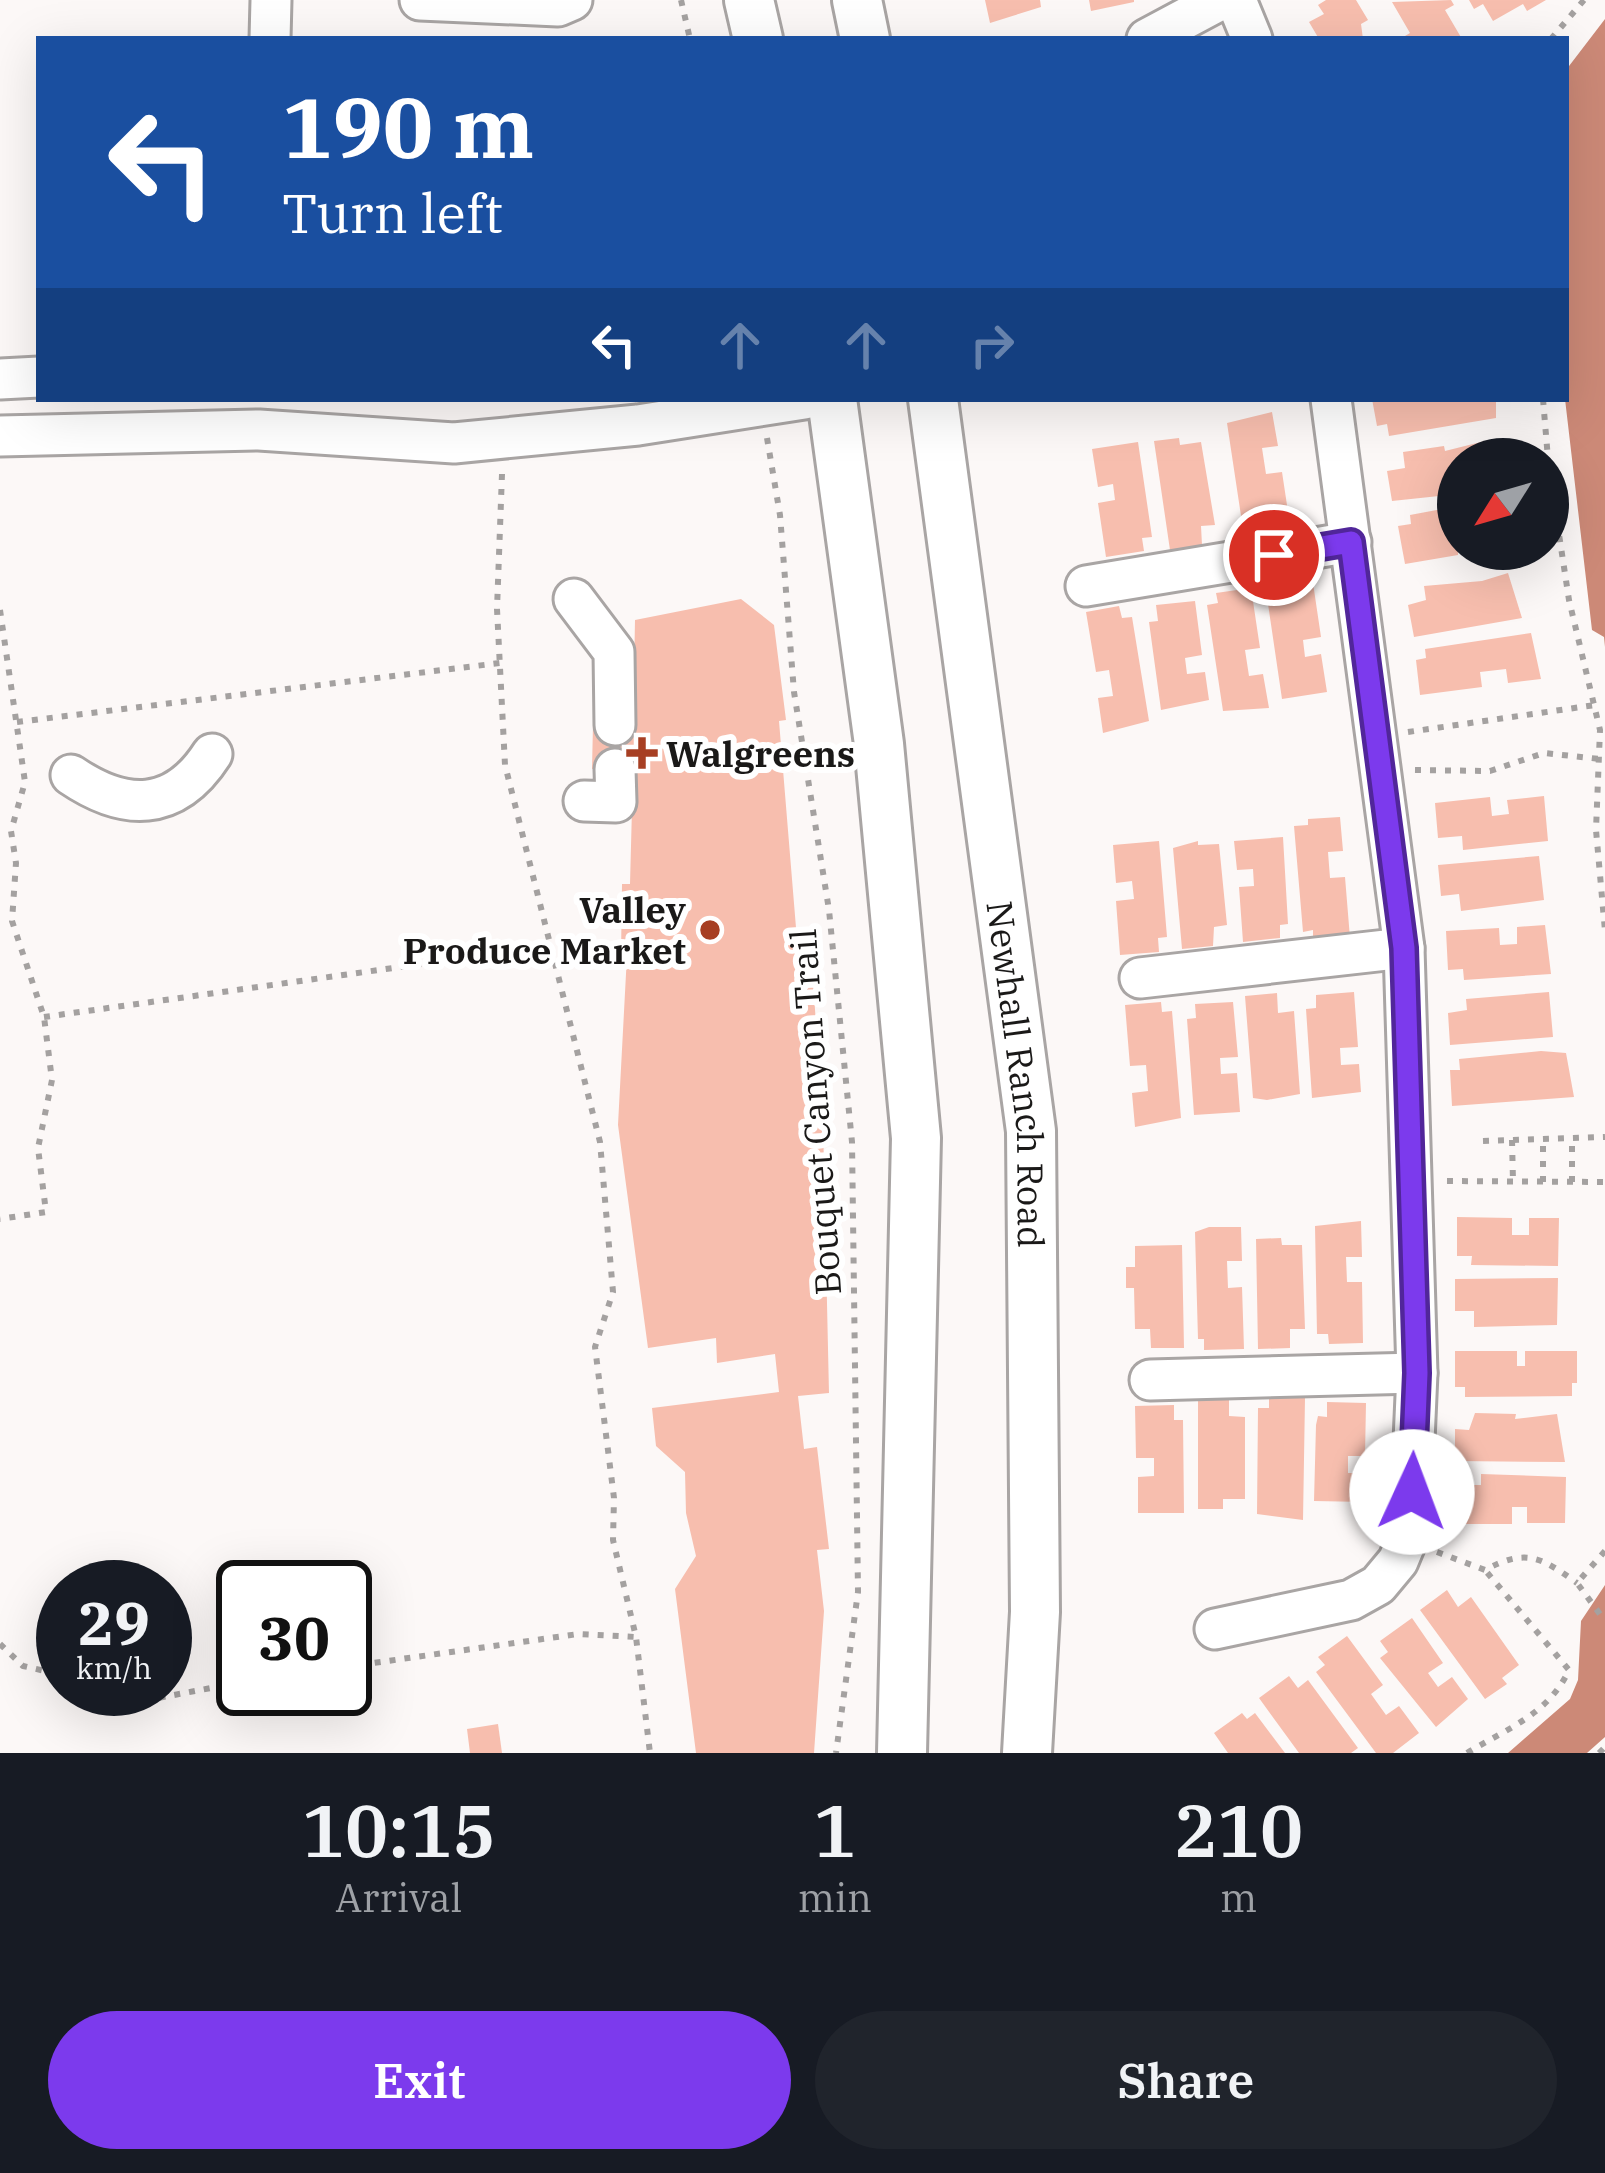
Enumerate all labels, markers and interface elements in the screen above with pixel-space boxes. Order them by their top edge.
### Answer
text: 190 m [282,72,534,181]
icon: left [84,84,240,240]
text: Turn left [282,178,503,248]
icon: left [581,312,647,378]
icon: ahead [707,312,773,378]
icon: ahead [833,312,899,378]
icon: right [959,312,1025,378]
north arrow [1437,438,1569,570]
map controls [1437,438,1569,570]
pin [1223,504,1325,606]
icon: arrive [1241,522,1307,588]
place label: Walgreens [666,730,855,777]
marker: Walgreens [629,740,655,766]
place label: Valley Produce Market [403,886,686,974]
street label: Newhall Ranch Road [977,898,1055,1248]
marker: Valley Produce Market [697,917,723,943]
street label: Bouquet Canyon Trail [779,927,851,1297]
position arrow [1349,1429,1475,1555]
speed limit sign: 30 [216,1560,372,1716]
text: 29 [78,1583,150,1662]
text: km/h [76,1648,152,1687]
text: 10:15 [302,1783,496,1877]
text: 1 [813,1783,856,1877]
text: 210 [1174,1783,1303,1877]
text: Arrival [335,1872,462,1923]
text: min [798,1872,872,1923]
text: m [1220,1872,1257,1923]
button: Exit [48,2011,791,2149]
button: Share [815,2011,1557,2149]

